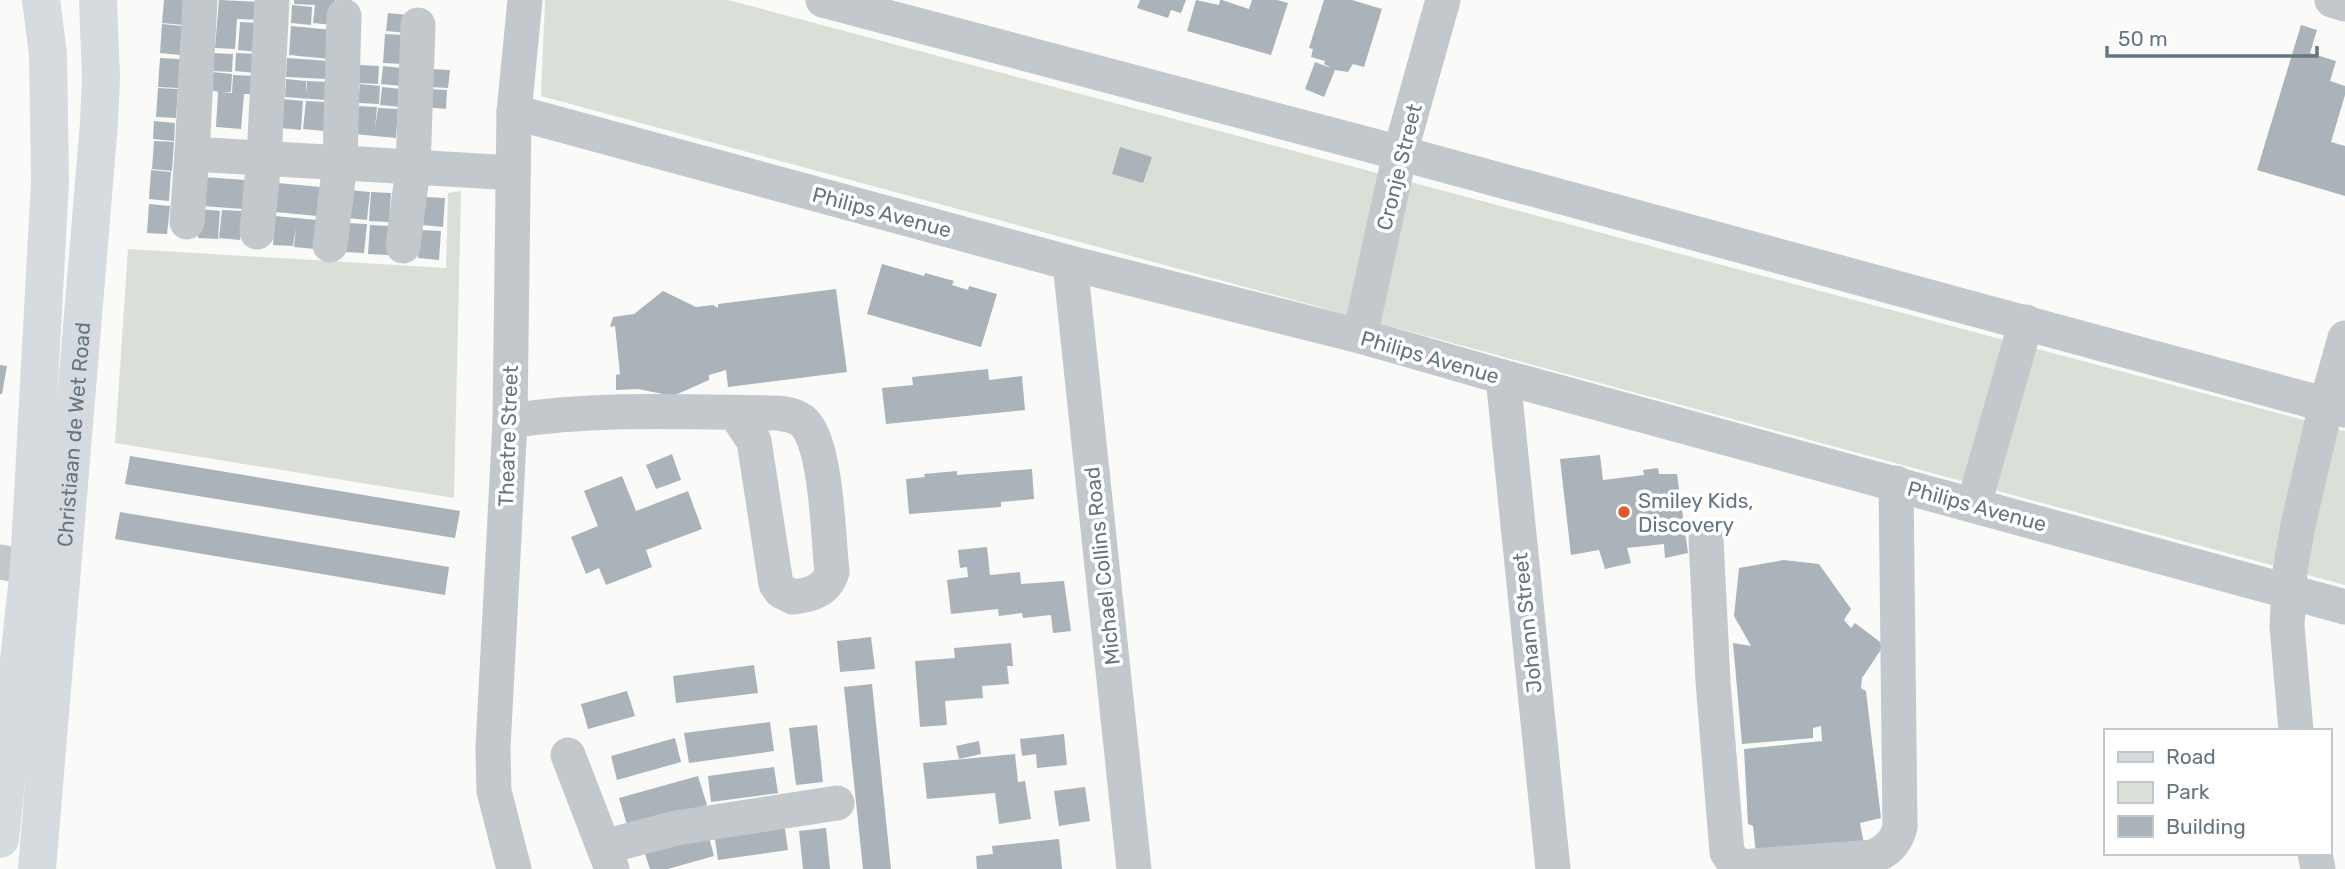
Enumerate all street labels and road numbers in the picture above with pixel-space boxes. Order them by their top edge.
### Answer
street label: Cronje Street [1371,101,1427,233]
street label: Philips Avenue [810,181,954,243]
street label: Christiaan de Wet Road [51,321,95,548]
street label: Philips Avenue [1358,325,1502,389]
street label: Theatre Street [493,365,523,507]
street label: Michael Collins Road [1079,466,1125,666]
street label: Philips Avenue [1905,475,2049,537]
street label: Johann Street [1507,552,1547,694]

